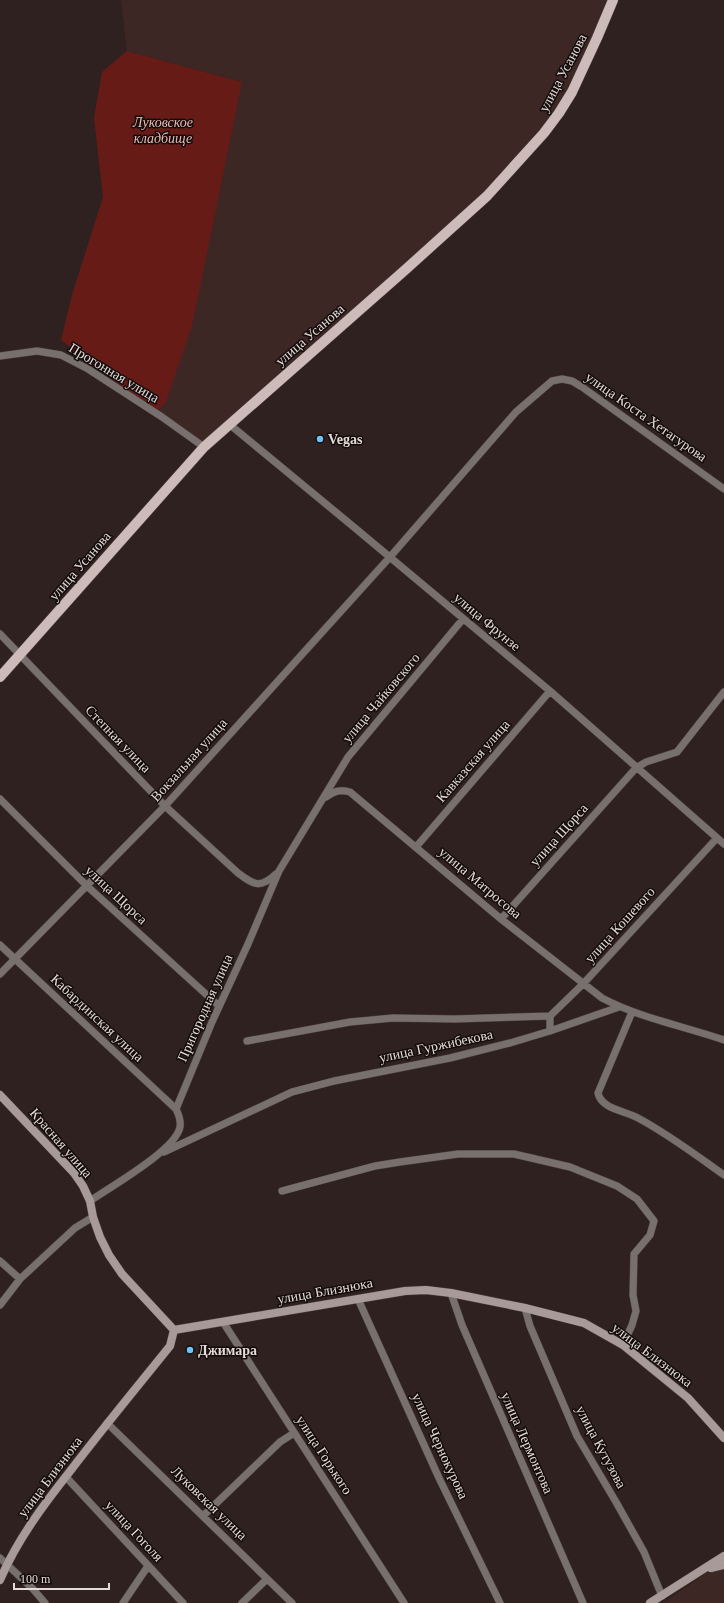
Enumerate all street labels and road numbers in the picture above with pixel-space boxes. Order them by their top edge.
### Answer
street label: улица Усанова [536,31,590,115]
street label: улица Усанова [273,301,348,369]
street label: Прогонная улица [66,340,162,406]
street label: улица Коста Хетагурова [583,369,710,465]
street label: улица Усанова [46,528,114,603]
street label: улица Фрунзе [451,590,523,654]
street label: улица Чайковского [339,650,423,746]
street label: Степная улица [82,702,154,776]
street label: Вокзальная улица [148,715,231,805]
street label: Кавказская улица [433,716,513,805]
street label: улица Щорса [527,800,591,869]
street label: улица Матросова [436,844,525,922]
street label: улица Щорса [82,863,150,928]
street label: улица Кошевого [582,884,658,966]
street label: Пригородная улица [175,951,236,1064]
street label: Кабардинская улица [48,971,147,1065]
street label: улица Гуржибекова [378,1026,495,1065]
street label: Красная улица [27,1105,96,1181]
street label: улица Близнюка [276,1275,375,1307]
street label: улица Близнюка [609,1320,696,1391]
street label: улица Лермонтова [498,1390,556,1497]
street label: улица Чернокурова [409,1391,471,1502]
street label: улица Кутузова [573,1403,629,1492]
street label: улица Горького [293,1413,355,1497]
street label: улица Близнюка [15,1433,86,1520]
street label: Луковская улица [168,1463,250,1543]
street label: улица Гоголя [102,1498,166,1565]

